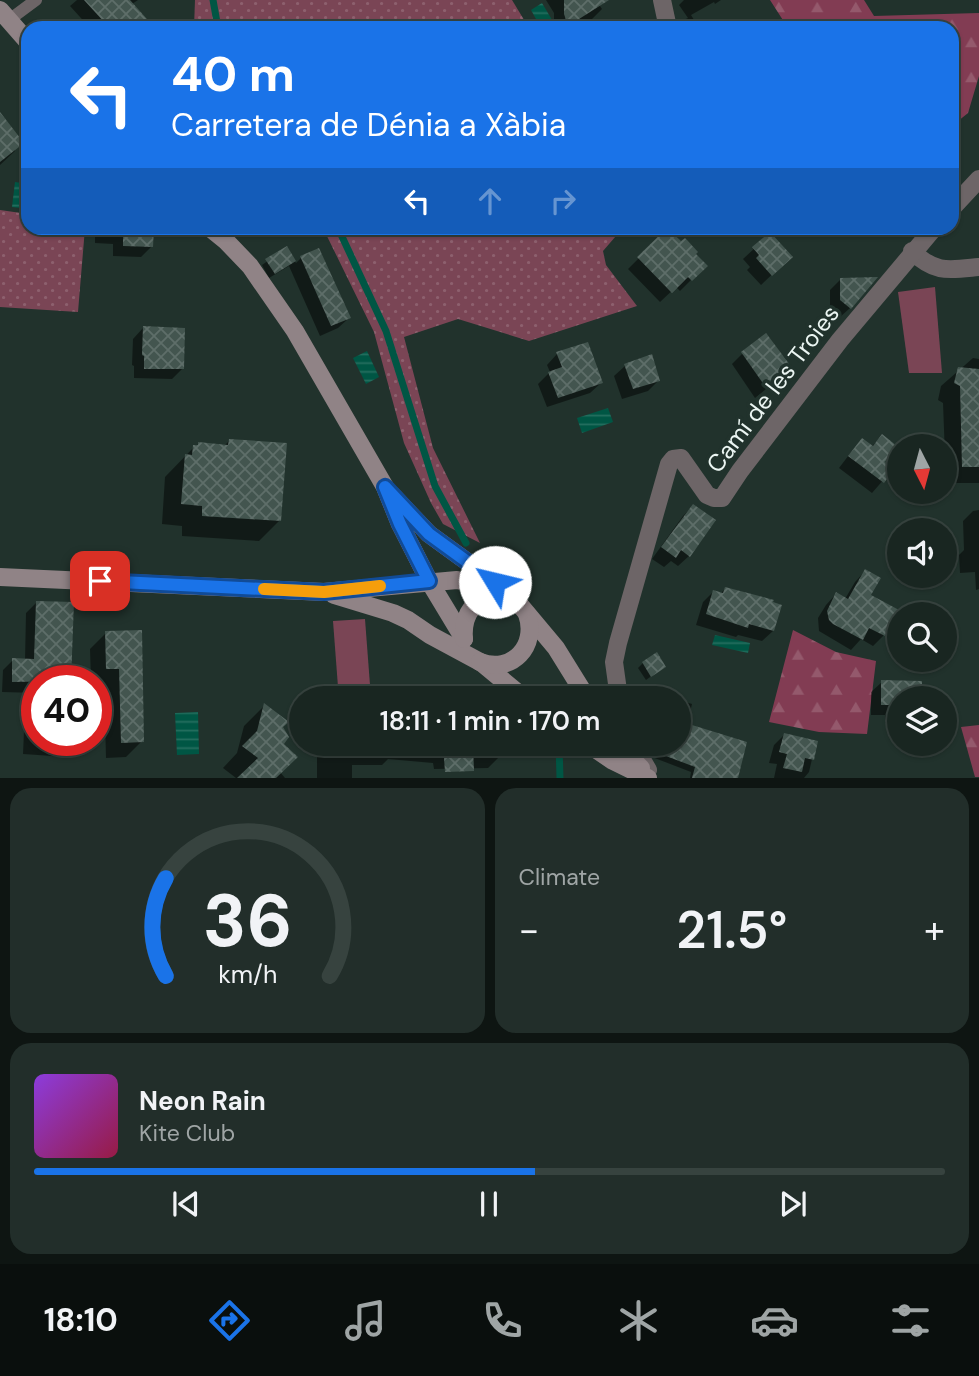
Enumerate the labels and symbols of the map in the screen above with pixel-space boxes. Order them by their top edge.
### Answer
street label: Camí de les Troies [699,299,846,479]
north arrow [887,434,957,504]
position arrow [458,545,532,619]
pin [70,551,130,611]
speed limit sign: 40 [21,665,112,756]

